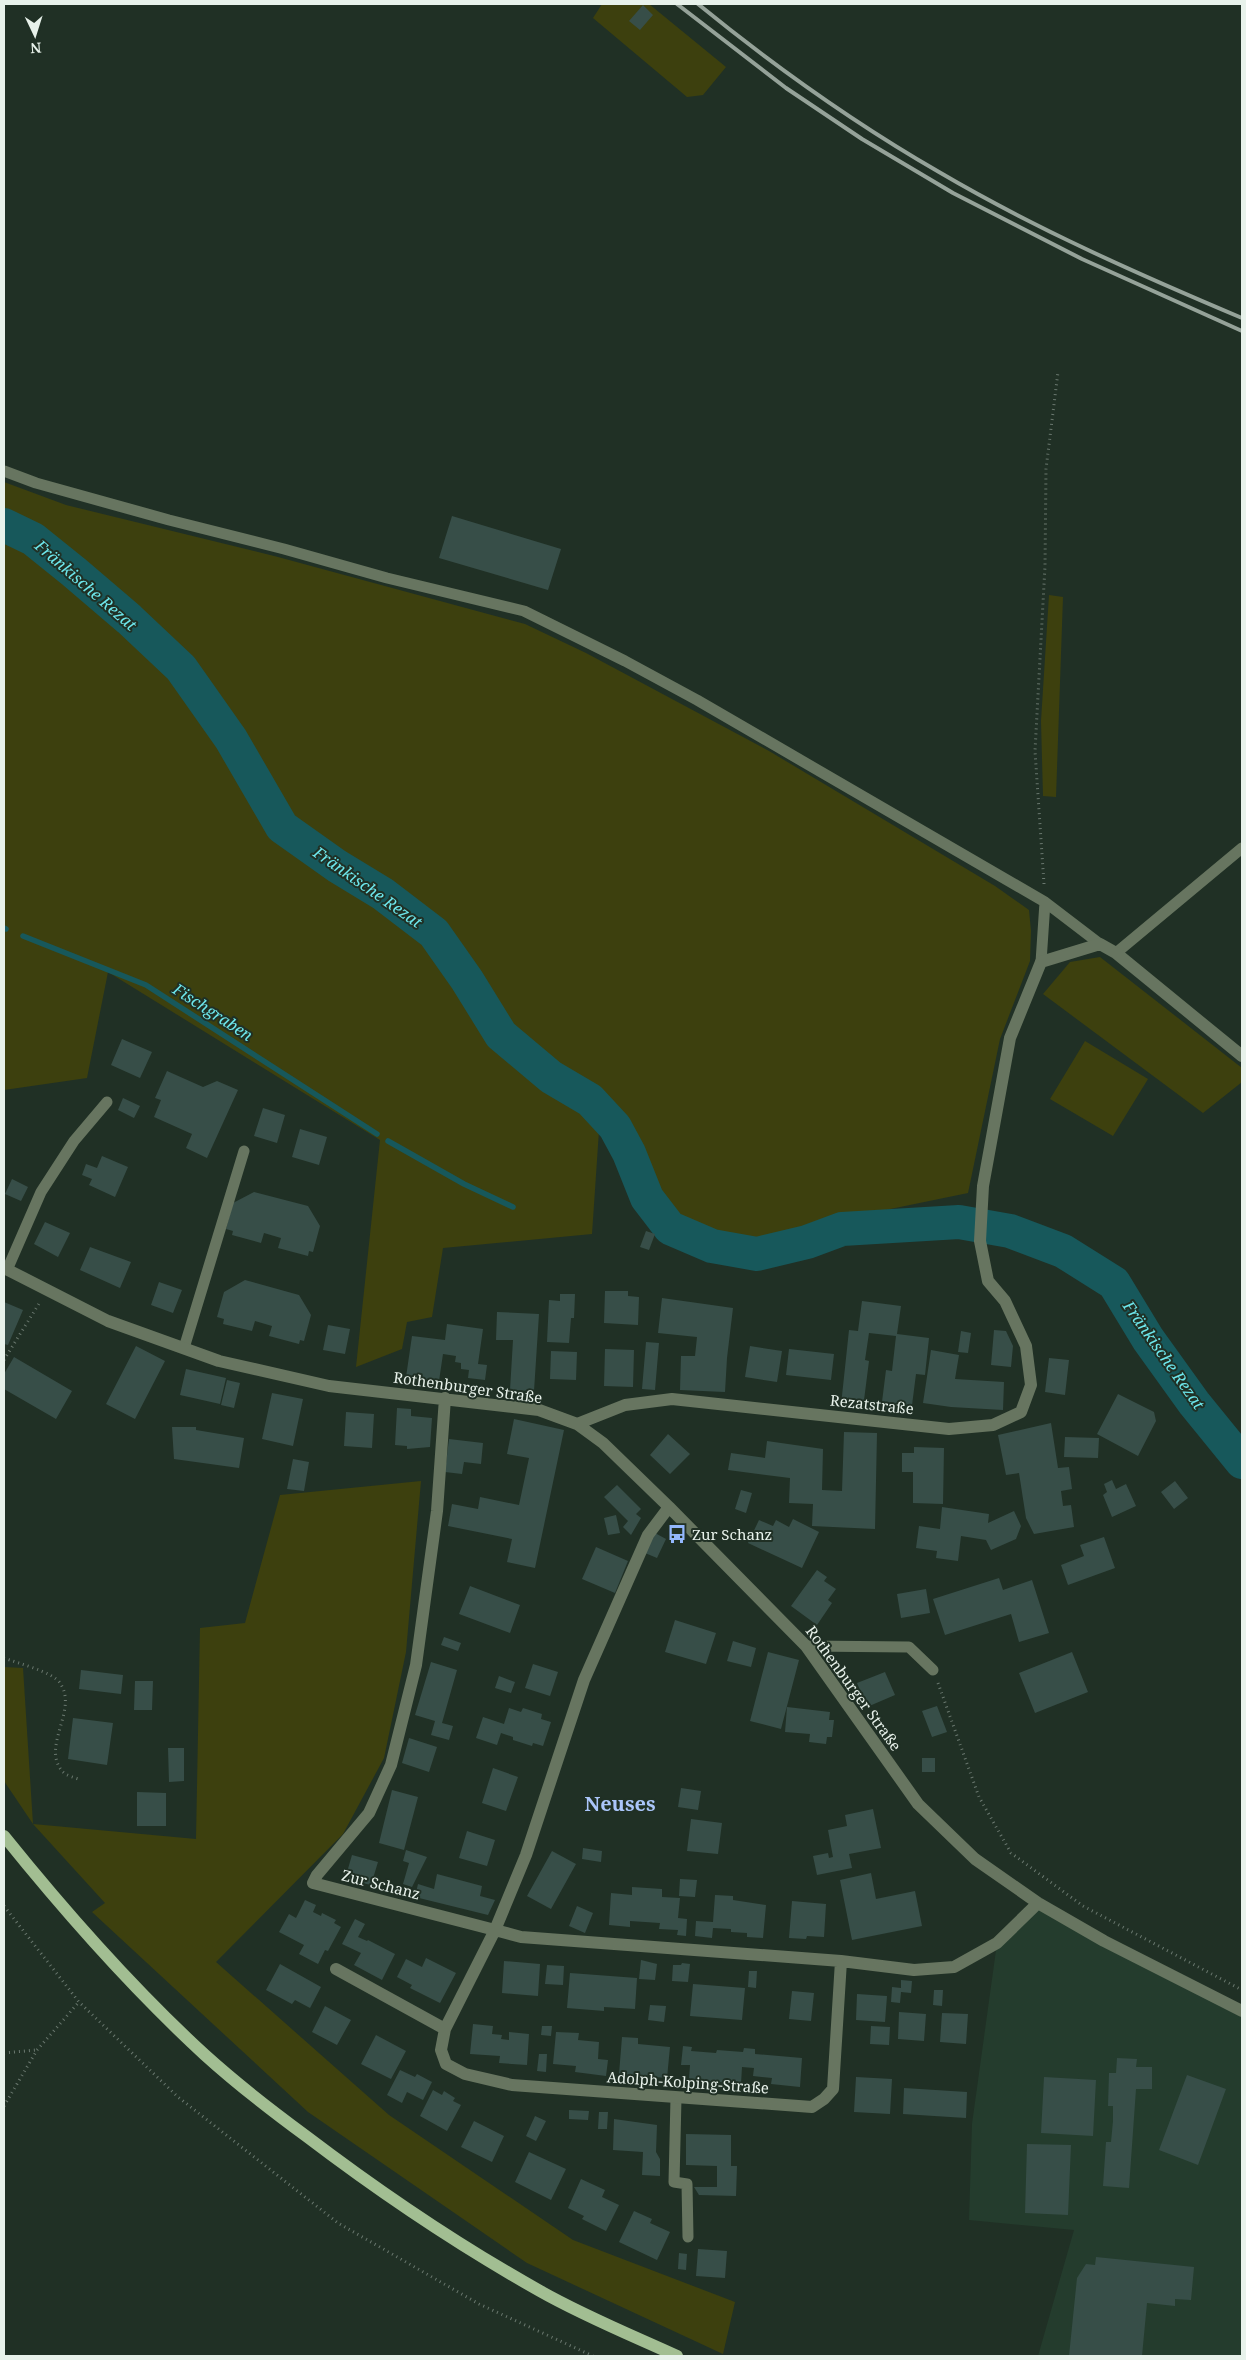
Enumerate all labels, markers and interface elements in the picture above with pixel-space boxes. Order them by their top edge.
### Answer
north arrow [10,10,60,60]
text: N [30,39,42,58]
water label: Fränkische Rezat [30,534,142,635]
water label: Fränkische Rezat [308,841,427,933]
water label: Fischgraben [168,977,257,1046]
water label: Fränkische Rezat [1118,1295,1210,1414]
street label: Rothenburger Straße [392,1367,544,1407]
street label: Rezatstraße [829,1390,915,1418]
bus stop icon: Zur Schanz [666,1523,688,1545]
place label: Zur Schanz [692,1524,772,1544]
street label: Rothenburger Straße [802,1621,906,1755]
district label: Neuses [584,1790,656,1817]
street label: Zur Schanz [340,1865,422,1903]
street label: Adolph-Kolping-Straße [606,2066,770,2098]

